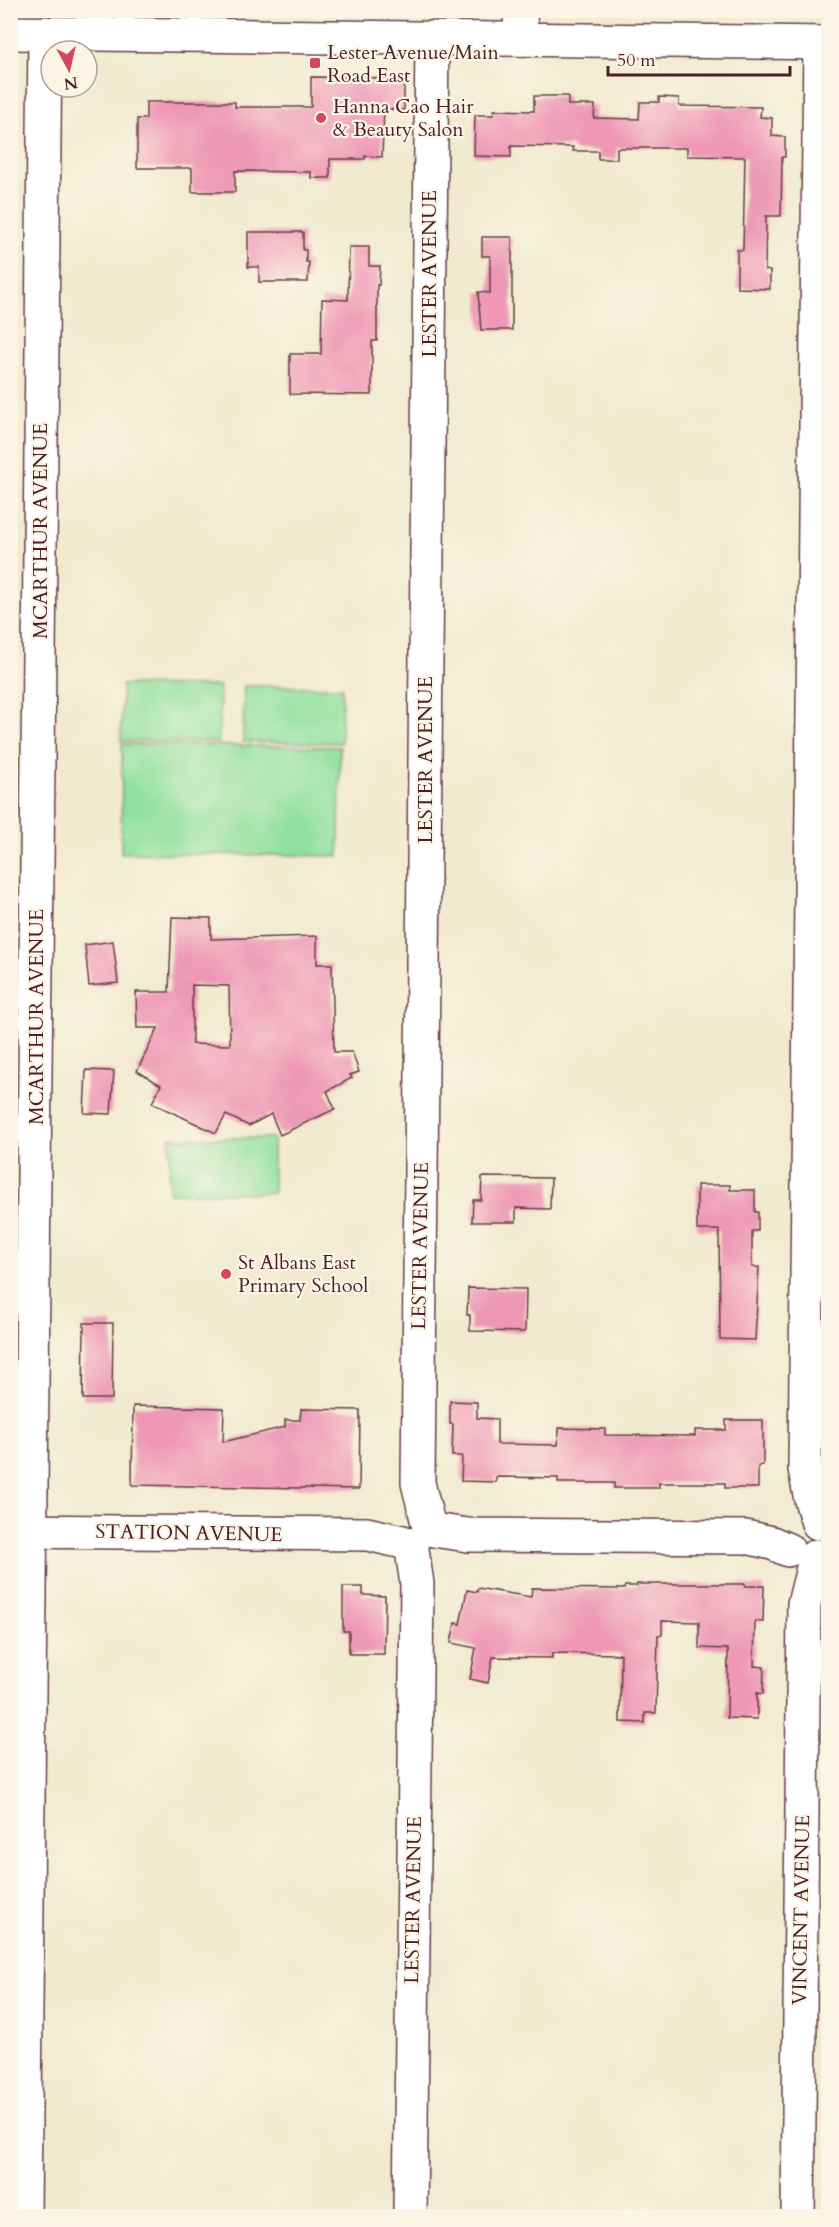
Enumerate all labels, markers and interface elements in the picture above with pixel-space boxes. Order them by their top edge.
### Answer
north arrow [39,39,99,99]
place label: Lester Avenue/Main Road East [327,39,499,89]
scale bar [608,39,790,77]
text: 50 m [617,48,656,73]
marker: Lester Avenue/Main Road East [308,56,322,70]
text: N [62,71,79,95]
place label: Hanna Cao Hair & Beauty Salon [333,93,474,143]
marker: Hanna Cao Hair & Beauty Salon [314,111,328,125]
street label: LESTER AVENUE [416,190,443,358]
street label: MCARTHUR AVENUE [27,423,54,639]
street label: LESTER AVENUE [412,676,439,844]
street label: MCARTHUR AVENUE [23,909,50,1125]
street label: LESTER AVENUE [405,1162,435,1330]
place label: St Albans East Primary School [238,1249,368,1299]
marker: St Albans East Primary School [219,1267,233,1281]
street label: STATION AVENUE [95,1518,283,1548]
street label: VINCENT AVENUE [786,1815,816,2005]
street label: LESTER AVENUE [398,1816,428,1984]

